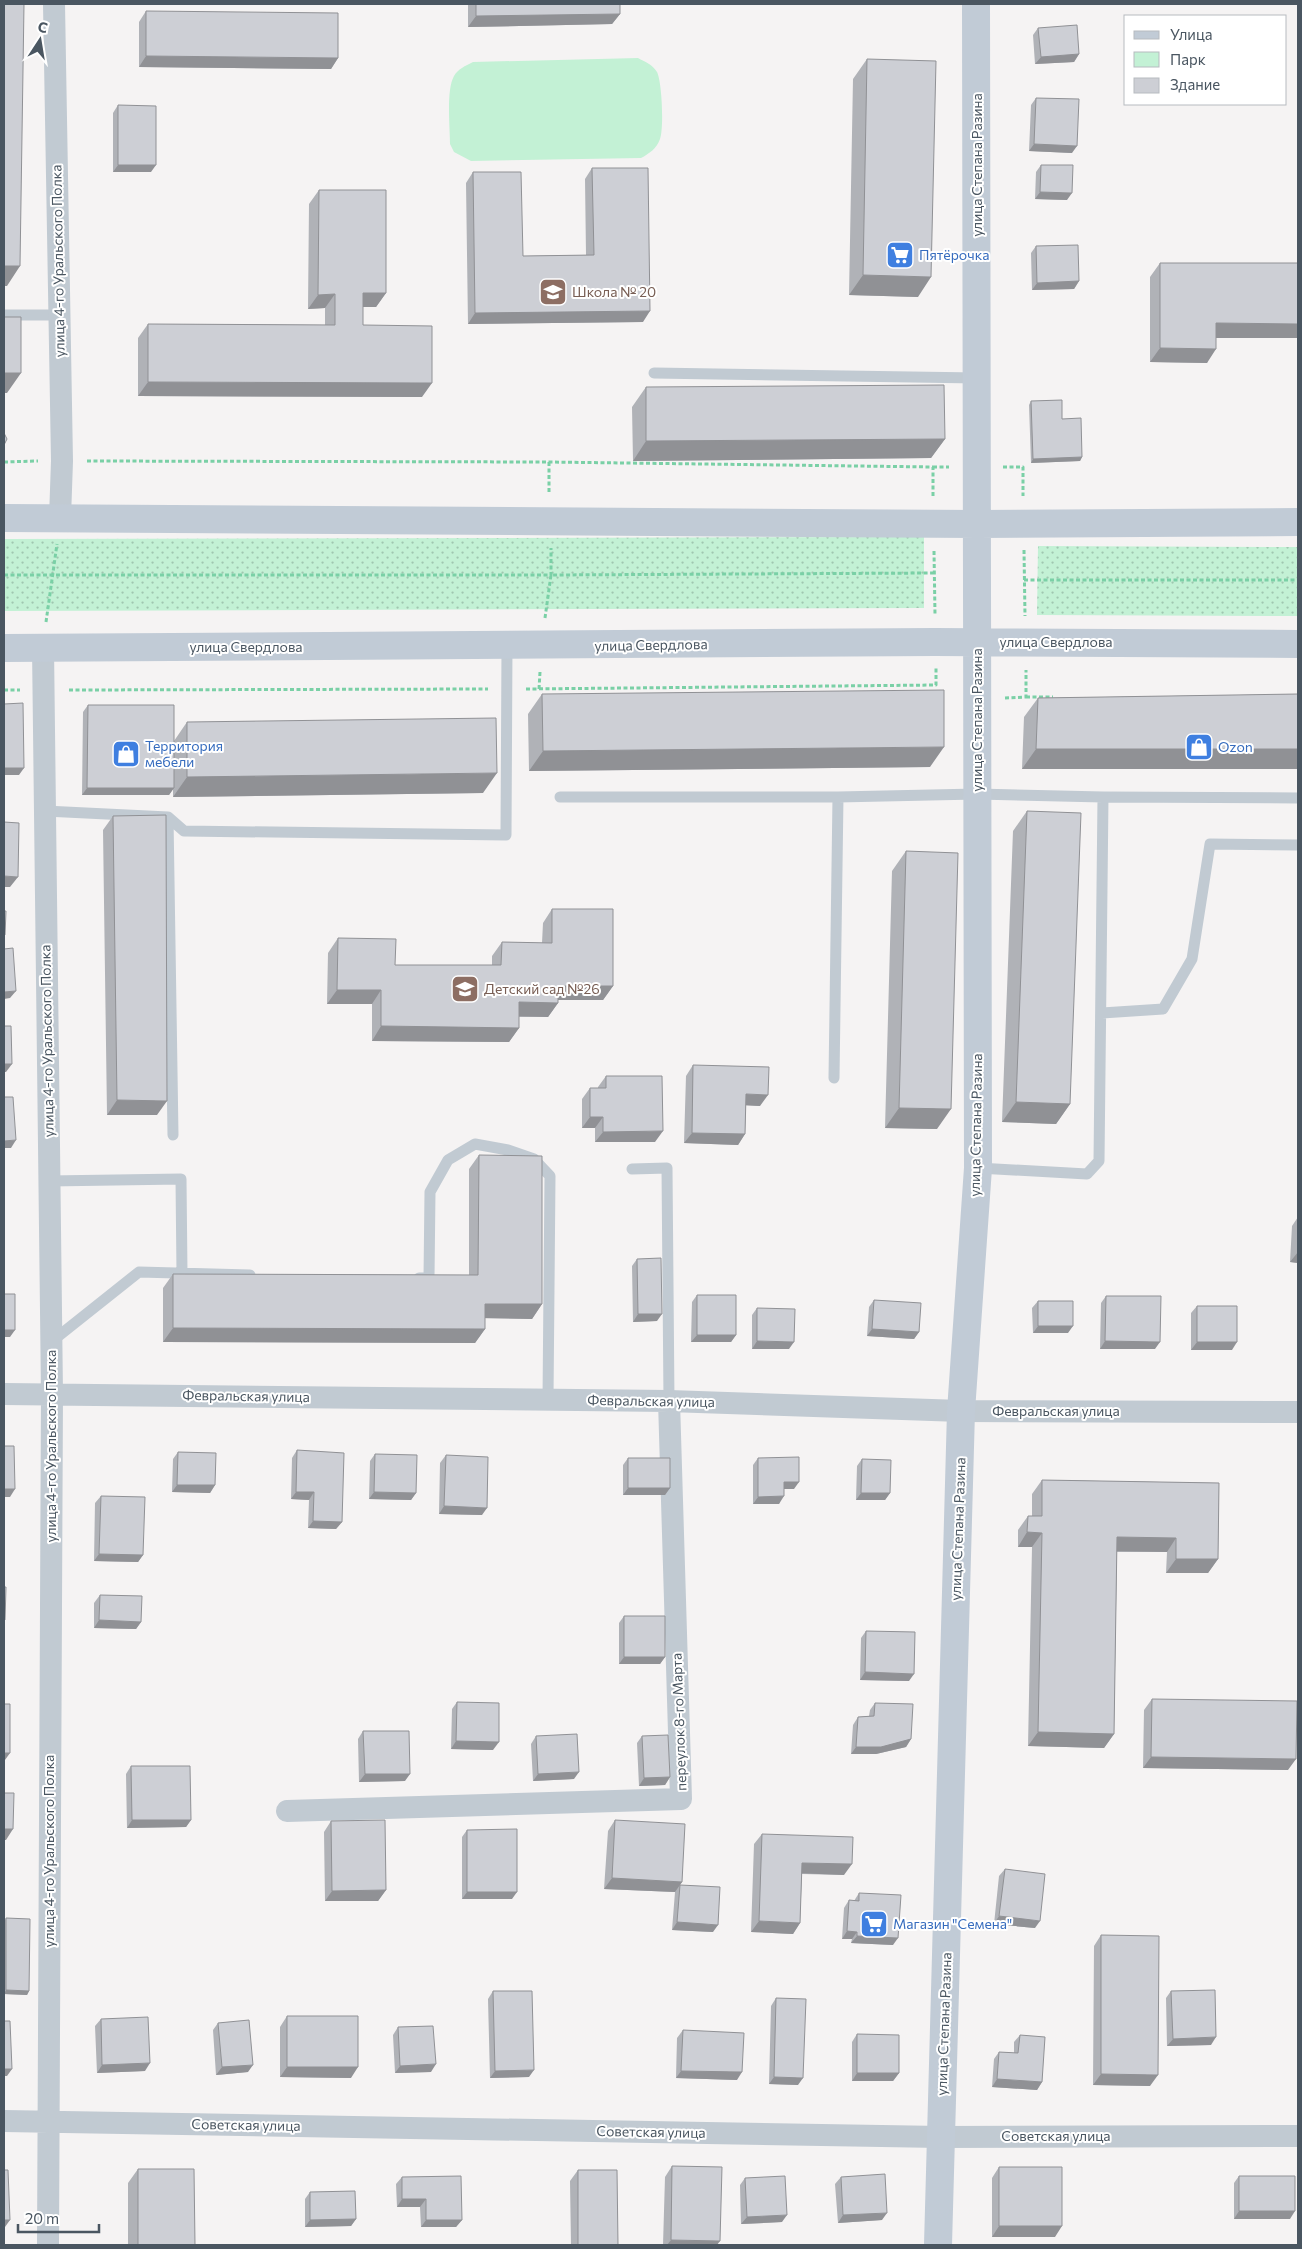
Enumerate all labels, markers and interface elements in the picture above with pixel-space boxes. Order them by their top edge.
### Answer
north arrow [15,15,65,65]
legend [1124,15,1287,105]
text: С [36,17,49,36]
text: Улица [1170,25,1212,43]
text: Парк [1170,50,1206,68]
text: Здание [1170,75,1220,93]
street label: улица Степана Разина [968,93,985,237]
street label: улица 4-го Уральского Полка [47,164,68,358]
supermarket icon: Пятёрочка [885,240,915,270]
place label: Пятёрочка [919,246,989,263]
school or university icon: Школа № 20 [538,277,568,307]
place label: Школа № 20 [572,283,656,300]
street label: улица Свердлова [999,633,1113,650]
street label: улица Свердлова [594,635,708,654]
street label: улица Свердлова [189,638,303,655]
street label: улица Степана Разина [968,648,985,792]
shop icon: Ozon [1184,732,1214,762]
place label: Территория мебели [145,737,223,770]
place label: Ozon [1218,738,1253,755]
shop icon: Территория мебели [111,739,141,769]
street label: улица 4-го Уральского Полка [36,944,57,1138]
school or university icon: Детский сад №26 [450,974,480,1004]
place label: Детский сад №26 [484,980,600,997]
street label: улица Степана Разина [966,1053,985,1197]
street label: улица 4-го Уральского Полка [42,1350,59,1542]
street label: Февральская улица [182,1386,310,1405]
street label: Февральская улица [587,1391,715,1410]
street label: Февральская улица [992,1402,1120,1419]
street label: улица Степана Разина [947,1457,968,1601]
street label: переулок 8-го Марта [668,1653,689,1791]
street label: улица 4-го Уральского Полка [40,1755,57,1947]
supermarket icon: Магазин "Семена" [859,1909,889,1939]
place label: Магазин "Семена" [893,1915,1012,1932]
street label: улица Степана Разина [933,1952,954,2096]
street label: Советская улица [191,2115,301,2134]
street label: Советская улица [596,2122,706,2141]
street label: Советская улица [1001,2127,1111,2144]
scale bar [18,2202,99,2234]
text: 20 m [25,2209,59,2227]

